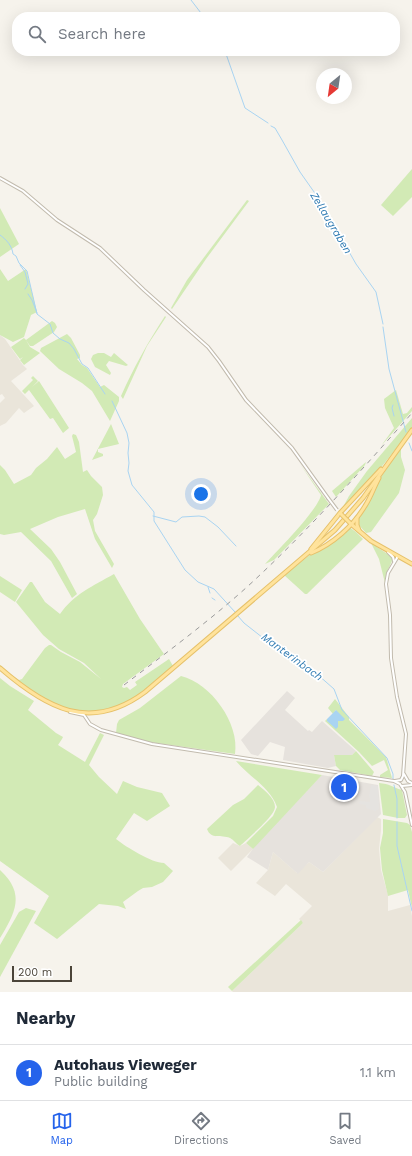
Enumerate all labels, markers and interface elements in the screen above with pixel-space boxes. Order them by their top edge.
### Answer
search box [12,12,400,56]
icon: search [26,23,48,45]
text: Search here [58,25,146,43]
north arrow [316,68,352,104]
water label: Zellaugraben [307,189,355,256]
your location [191,484,211,504]
water label: Manterinbach [259,630,325,684]
pin: 1 [331,772,357,802]
scale bar [12,964,72,983]
text: 200 m [18,966,52,979]
text: Nearby [16,1008,75,1028]
text: Autohaus Vieweger [54,1056,197,1074]
text: 1 [26,1065,32,1080]
text: 1.1 km [360,1065,396,1080]
text: Public building [54,1074,147,1089]
tab: Map [51,1110,73,1147]
tab: Directions [174,1110,228,1147]
tab: Saved [329,1110,361,1147]

